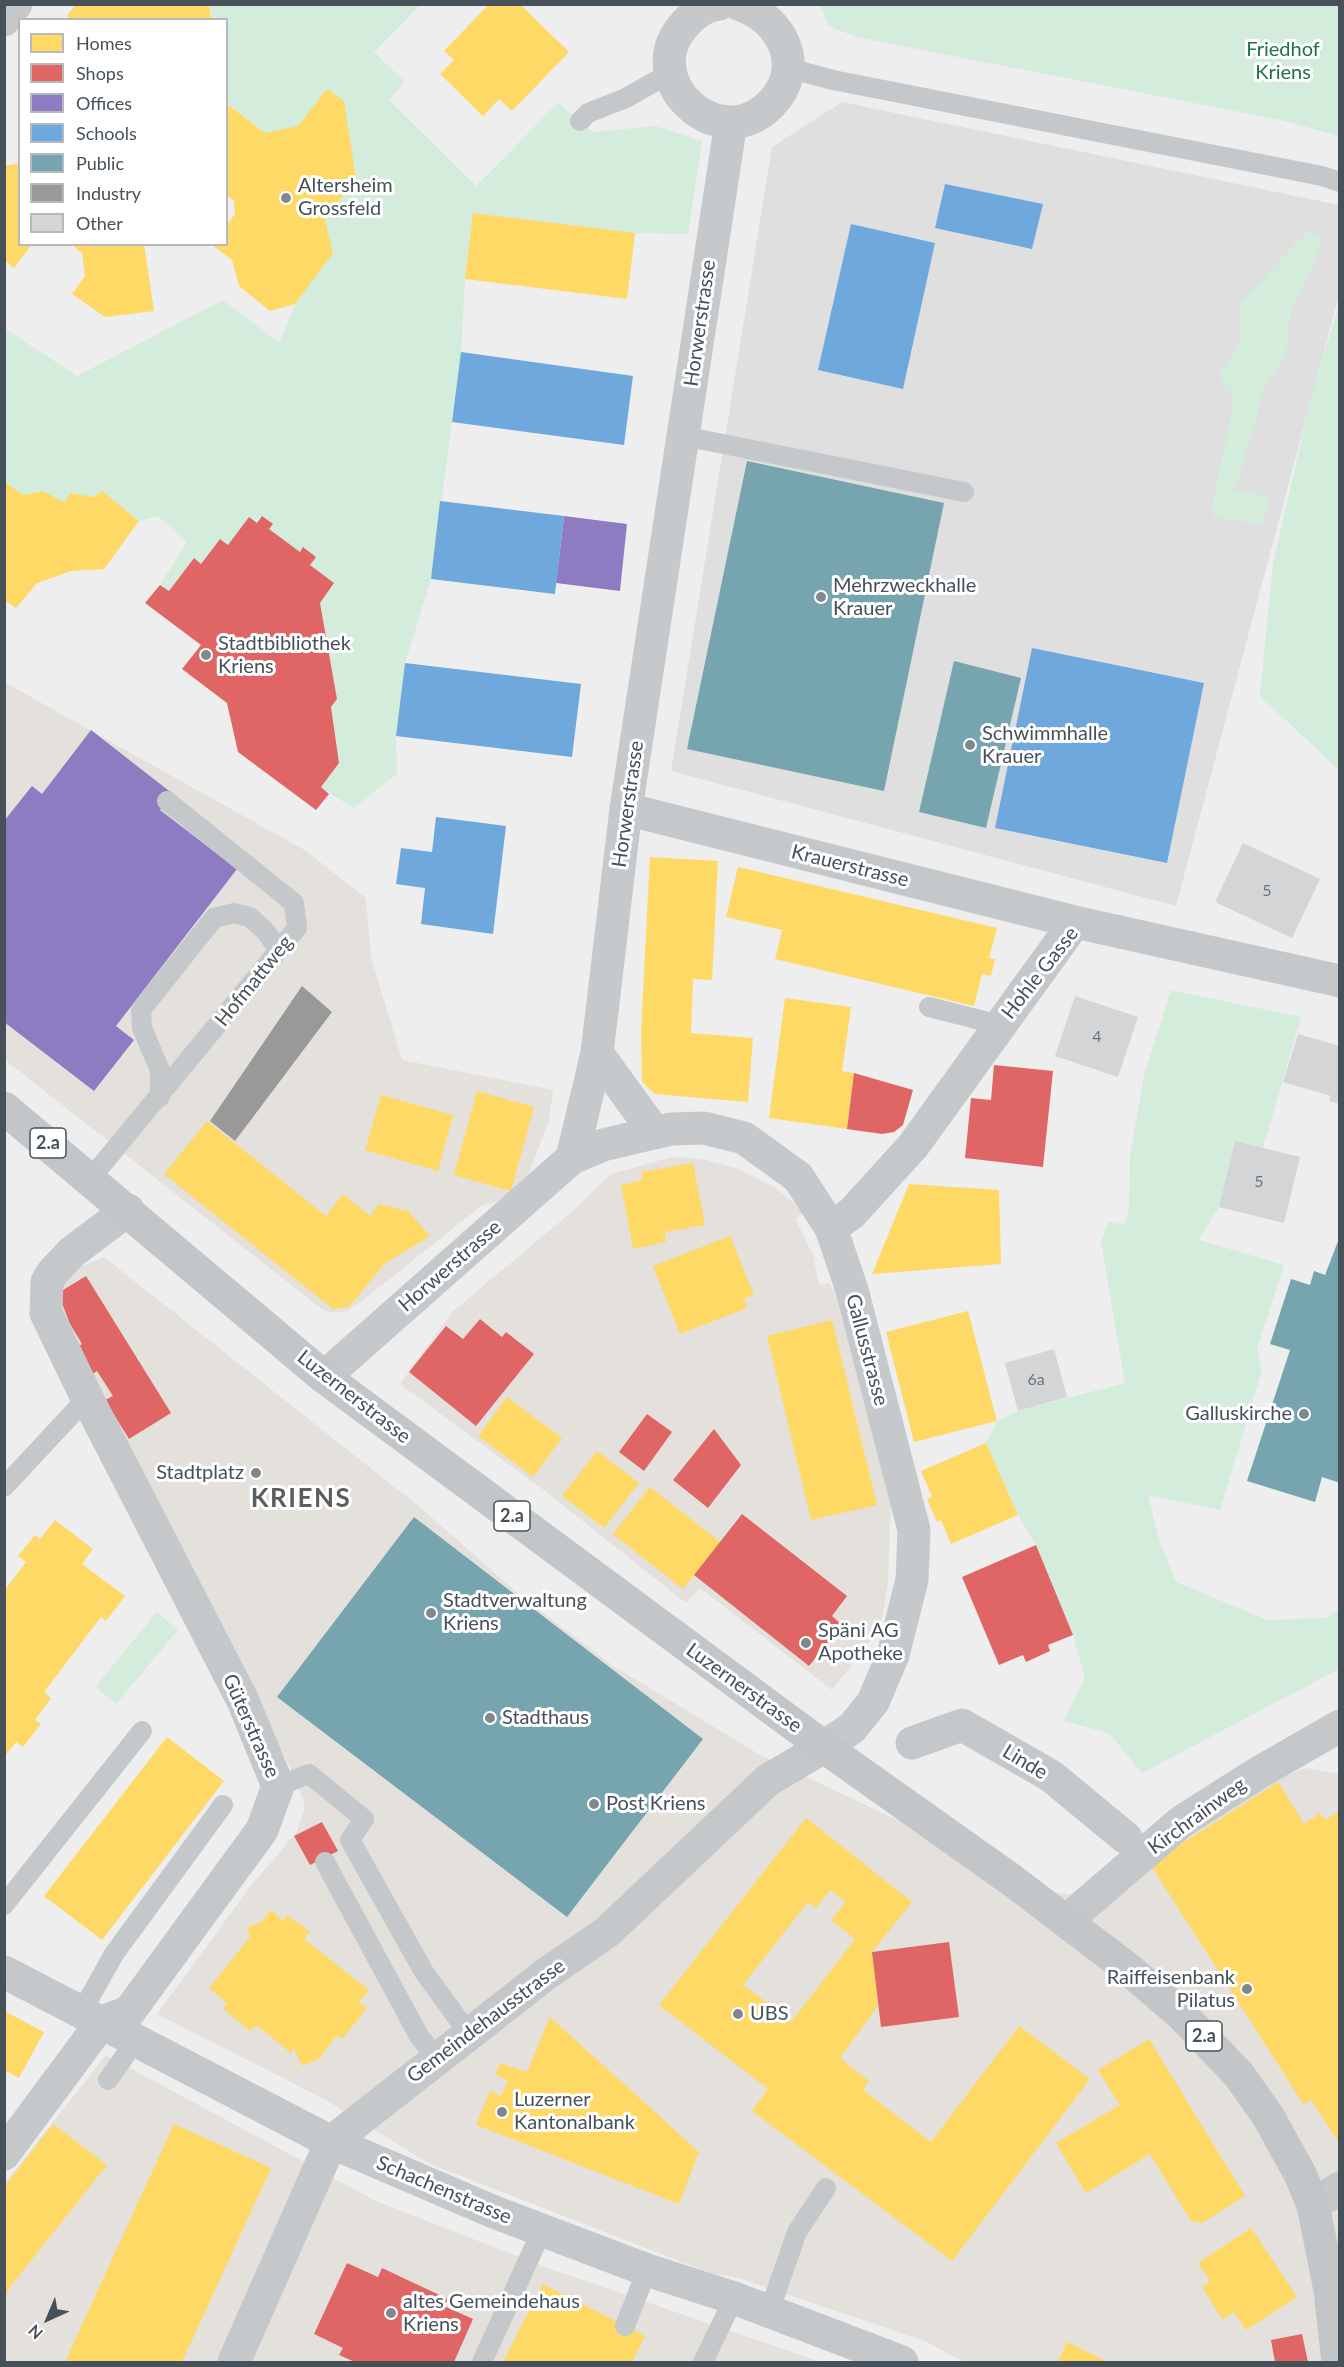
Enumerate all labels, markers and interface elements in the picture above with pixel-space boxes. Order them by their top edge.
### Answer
legend [18,18,228,246]
text: Homes [76,32,132,54]
park label: Friedhof Kriens [1246,38,1320,85]
text: Shops [76,62,124,84]
text: Offices [76,92,132,114]
text: Schools [76,122,137,144]
text: Public [76,152,124,174]
place label: Altersheim Grossfeld [298,174,393,221]
text: Industry [76,182,141,204]
marker: Altersheim Grossfeld [279,191,293,205]
text: Other [76,212,123,234]
street label: Horwerstrasse [679,258,721,388]
place label: Mehrzweckhalle Krauer [833,574,976,621]
marker: Mehrzweckhalle Krauer [814,590,828,604]
place label: Stadtbibliothek Kriens [218,632,351,679]
marker: Stadtbibliothek Kriens [199,648,213,662]
place label: Schwimmhalle Krauer [982,722,1108,769]
marker: Schwimmhalle Krauer [963,738,977,752]
street label: Horwerstrasse [607,739,649,869]
street label: Krauerstrasse [789,840,911,892]
house number: 5 [1262,881,1272,901]
street label: Hohle Gasse [997,922,1083,1024]
street label: Hofmattweg [210,931,298,1031]
house number: 4 [1092,1027,1102,1047]
road number: 2.a [30,1128,66,1158]
house number: 5 [1254,1172,1264,1192]
street label: Horwerstrasse [394,1215,506,1317]
street label: Gallusstrasse [841,1292,893,1408]
street label: Luzernerstrasse [293,1345,415,1449]
house number: 6a [1027,1370,1045,1390]
place label: Galluskirche [1185,1402,1292,1426]
marker: Galluskirche [1297,1407,1311,1421]
place label: Stadtplatz [156,1461,244,1485]
marker: Stadtplatz [249,1466,263,1480]
district label: KRIENS [251,1483,351,1515]
road number: 2.a [494,1501,530,1531]
place label: Stadtverwaltung Kriens [443,1589,587,1636]
marker: Stadtverwaltung Kriens [424,1606,438,1620]
place label: Späni AG Apotheke [818,1619,903,1666]
marker: Späni AG Apotheke [799,1636,813,1650]
street label: Luzernerstrasse [681,1638,807,1738]
street label: Güterstrasse [217,1670,285,1782]
place label: Stadthaus [502,1706,589,1730]
marker: Stadthaus [483,1711,497,1725]
street label: Linde [998,1739,1052,1785]
street label: Kirchrainweg [1143,1772,1251,1860]
place label: Post Kriens [606,1792,705,1816]
marker: Post Kriens [587,1797,601,1811]
street label: Gemeindehausstrasse [402,1954,570,2088]
place label: Raiffeisenbank Pilatus [1107,1966,1235,2013]
marker: Raiffeisenbank Pilatus [1240,1982,1254,1996]
place label: UBS [750,2002,788,2026]
marker: UBS [731,2007,745,2021]
road number: 2.a [1186,2021,1222,2051]
place label: Luzerner Kantonalbank [514,2088,635,2135]
marker: Luzerner Kantonalbank [495,2105,509,2119]
street label: Schachenstrasse [373,2151,515,2229]
north arrow [18,2289,78,2349]
place label: altes Gemeindehaus Kriens [403,2290,580,2337]
marker: altes Gemeindehaus Kriens [384,2306,398,2320]
text: N [24,2321,46,2343]

